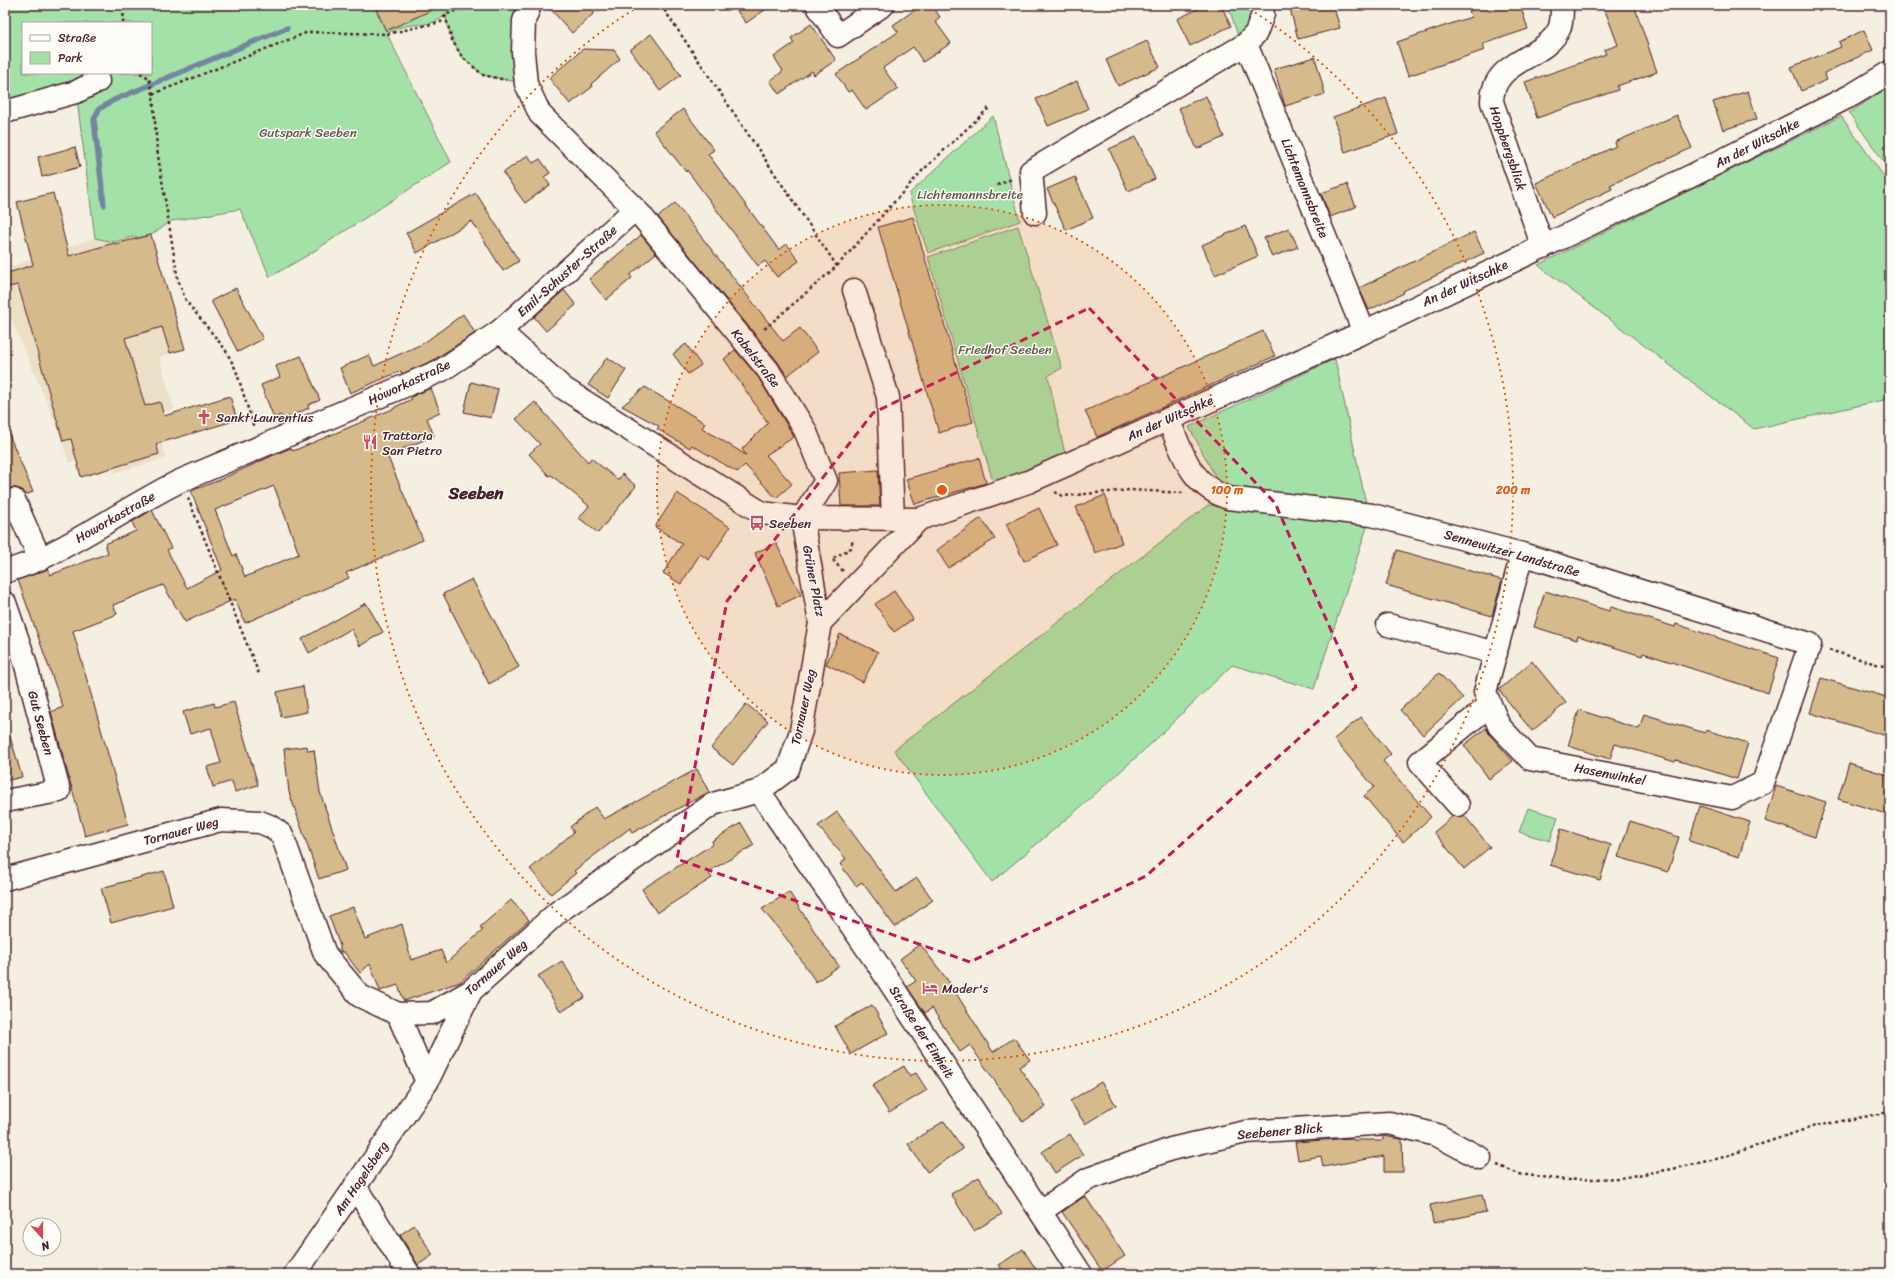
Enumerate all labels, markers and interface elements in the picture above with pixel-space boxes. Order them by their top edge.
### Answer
legend [22,22,152,74]
text: Straße [58,27,96,49]
text: Park [58,47,83,69]
street label: Hoppbergsblick [1483,103,1533,194]
street label: An der Witschke [1709,112,1804,175]
park label: Gutspark Seeben [259,121,357,144]
street label: Lichtemannsbreite [1275,135,1335,241]
park label: Lichtemannsbreite [917,183,1023,206]
street label: Emil-Schuster-Straße [511,219,623,323]
street label: An der Witschke [1417,253,1512,313]
street label: Kabelstraße [725,323,787,393]
park label: Friedhof Seeben [958,338,1052,361]
street label: Howorkastraße [364,353,455,411]
street label: An der Witschke [1122,389,1217,448]
place label: Sankt Laurentius [216,406,315,429]
church icon: Sankt Laurentius [195,408,213,426]
place label: Trattoria San Pietro [382,424,443,462]
restaurant icon: Trattoria San Pietro [361,433,379,451]
district label: Seeben [448,478,504,508]
text: 100 m [1211,479,1244,501]
text: 200 m [1495,479,1531,501]
centre of rings [935,483,949,497]
street label: Howorkastraße [71,485,160,549]
place label: Seeben [769,512,811,535]
bus stop icon: Seeben [748,514,766,532]
street label: Sennewitzer Landstraße [1441,523,1583,583]
street label: Grüner Platz [796,543,832,620]
street label: Tornauer Weg [784,666,822,747]
street label: Gut Seeben [21,688,61,758]
street label: Hasenwinkel [1572,756,1648,792]
street label: Tornauer Weg [141,810,222,852]
street label: Tornauer Weg [459,933,533,1001]
place label: Mader's [942,977,989,1000]
hotel icon: Mader's [921,979,939,997]
street label: Straße der Einheit [883,981,961,1083]
street label: Seebener Blick [1236,1116,1324,1146]
street label: Am Hagelsberg [327,1136,395,1221]
north arrow [22,1217,62,1257]
text: N [38,1235,53,1256]

